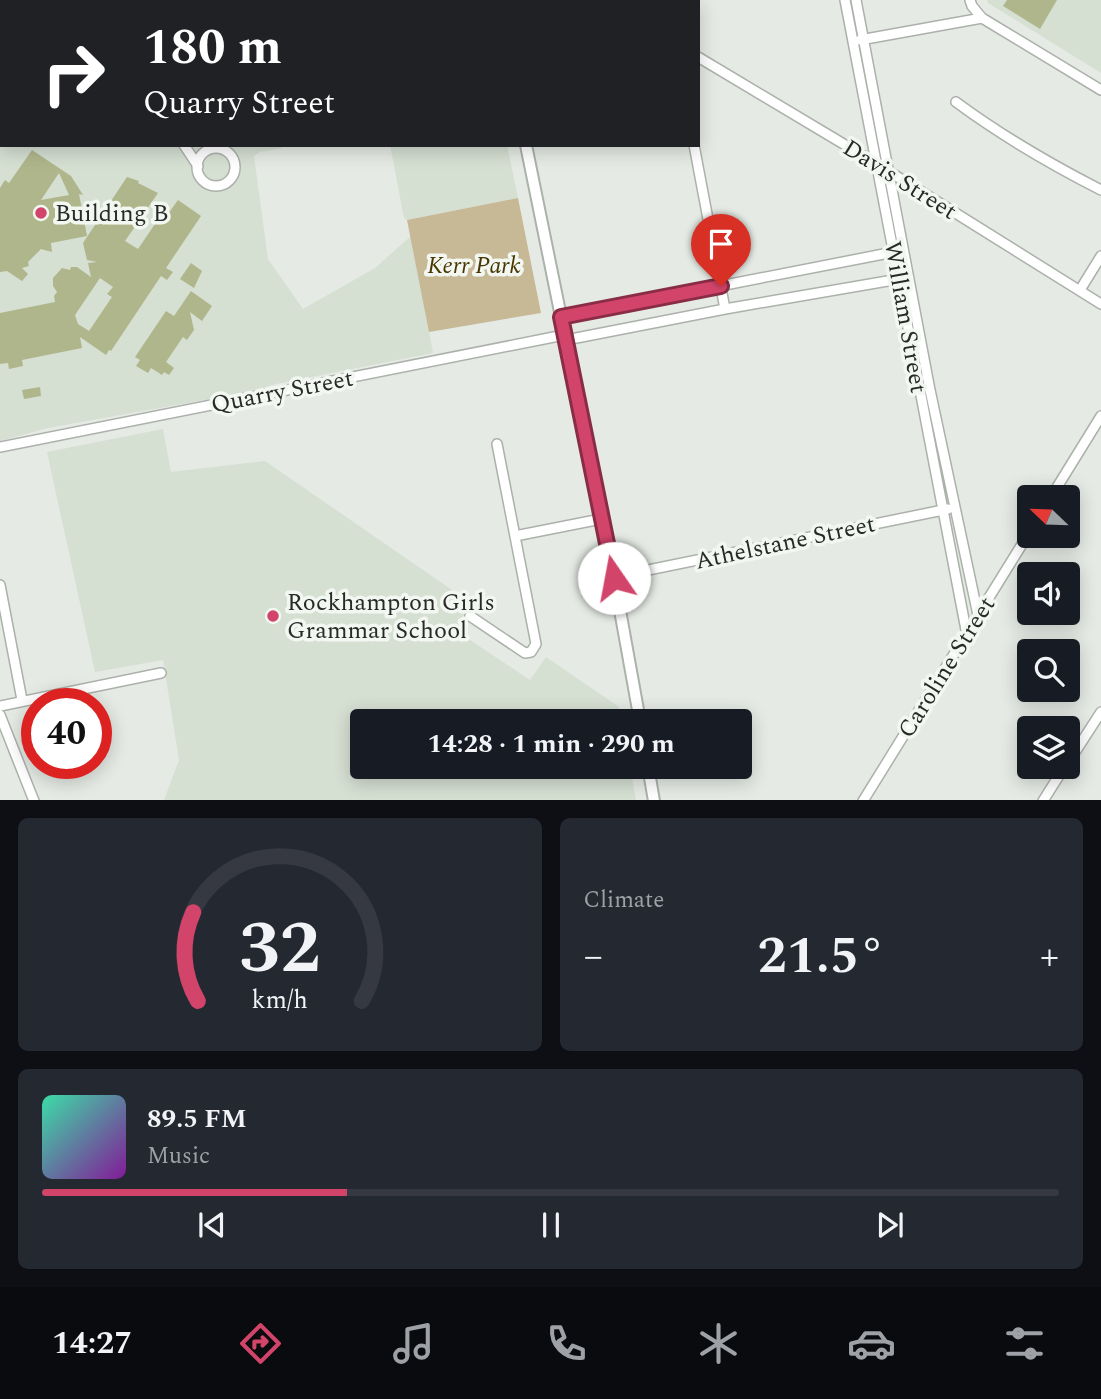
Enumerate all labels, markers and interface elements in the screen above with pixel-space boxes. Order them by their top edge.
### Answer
text: 180 m [143,11,282,86]
icon: right [28,28,119,119]
text: Quarry Street [143,79,335,128]
street label: Davis Street [835,130,964,229]
place label: Building B [55,196,169,232]
marker: Building B [33,205,49,221]
pin [691,214,751,286]
icon: arrive [702,225,740,263]
street label: William Street [874,238,936,396]
park label: Kerr Park [427,248,521,284]
street label: Quarry Street [208,361,356,423]
north arrow [1017,485,1080,548]
map controls [1017,485,1080,779]
street label: Athelstane Street [692,506,879,580]
position arrow [577,541,651,615]
button: sound [1017,562,1080,625]
place label: Rockhampton Girls Grammar School [287,585,495,649]
street label: Caroline Street [889,590,1005,745]
marker: Rockhampton Girls Grammar School [265,608,281,624]
button: search [1017,639,1080,702]
speed limit sign: 40 [21,688,112,779]
button: layers [1017,716,1080,779]
text: 14:28 · 1 min · 290 m [427,724,675,764]
text: Climate [584,883,664,918]
text: 32 [239,894,321,1005]
text: 21.5° [758,917,885,996]
text: − [584,928,603,986]
text: + [1040,928,1059,986]
text: km/h [252,981,308,1019]
text: 89.5 FM [147,1099,247,1139]
text: Music [147,1139,210,1174]
icon: previous [193,1206,231,1244]
icon: pause [532,1206,570,1244]
icon: next [871,1206,909,1244]
text: 14:27 [52,1319,132,1368]
icon: directions [236,1319,285,1368]
icon: music [389,1319,438,1368]
icon: phone [542,1319,591,1368]
icon: climate [694,1319,743,1368]
icon: car [847,1319,896,1368]
icon: filters [1000,1319,1049,1368]

